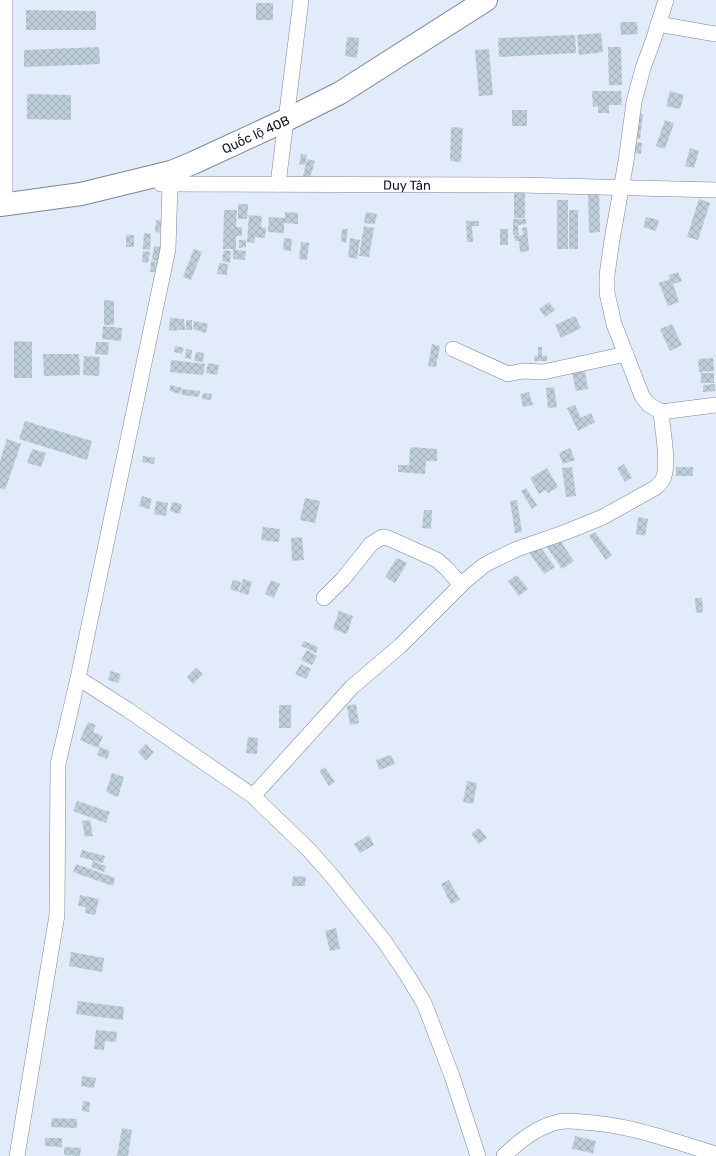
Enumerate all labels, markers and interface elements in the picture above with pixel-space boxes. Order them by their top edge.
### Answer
street label: Quốc lộ 40B [219,112,292,157]
street label: Duy Tân [383,178,431,193]

